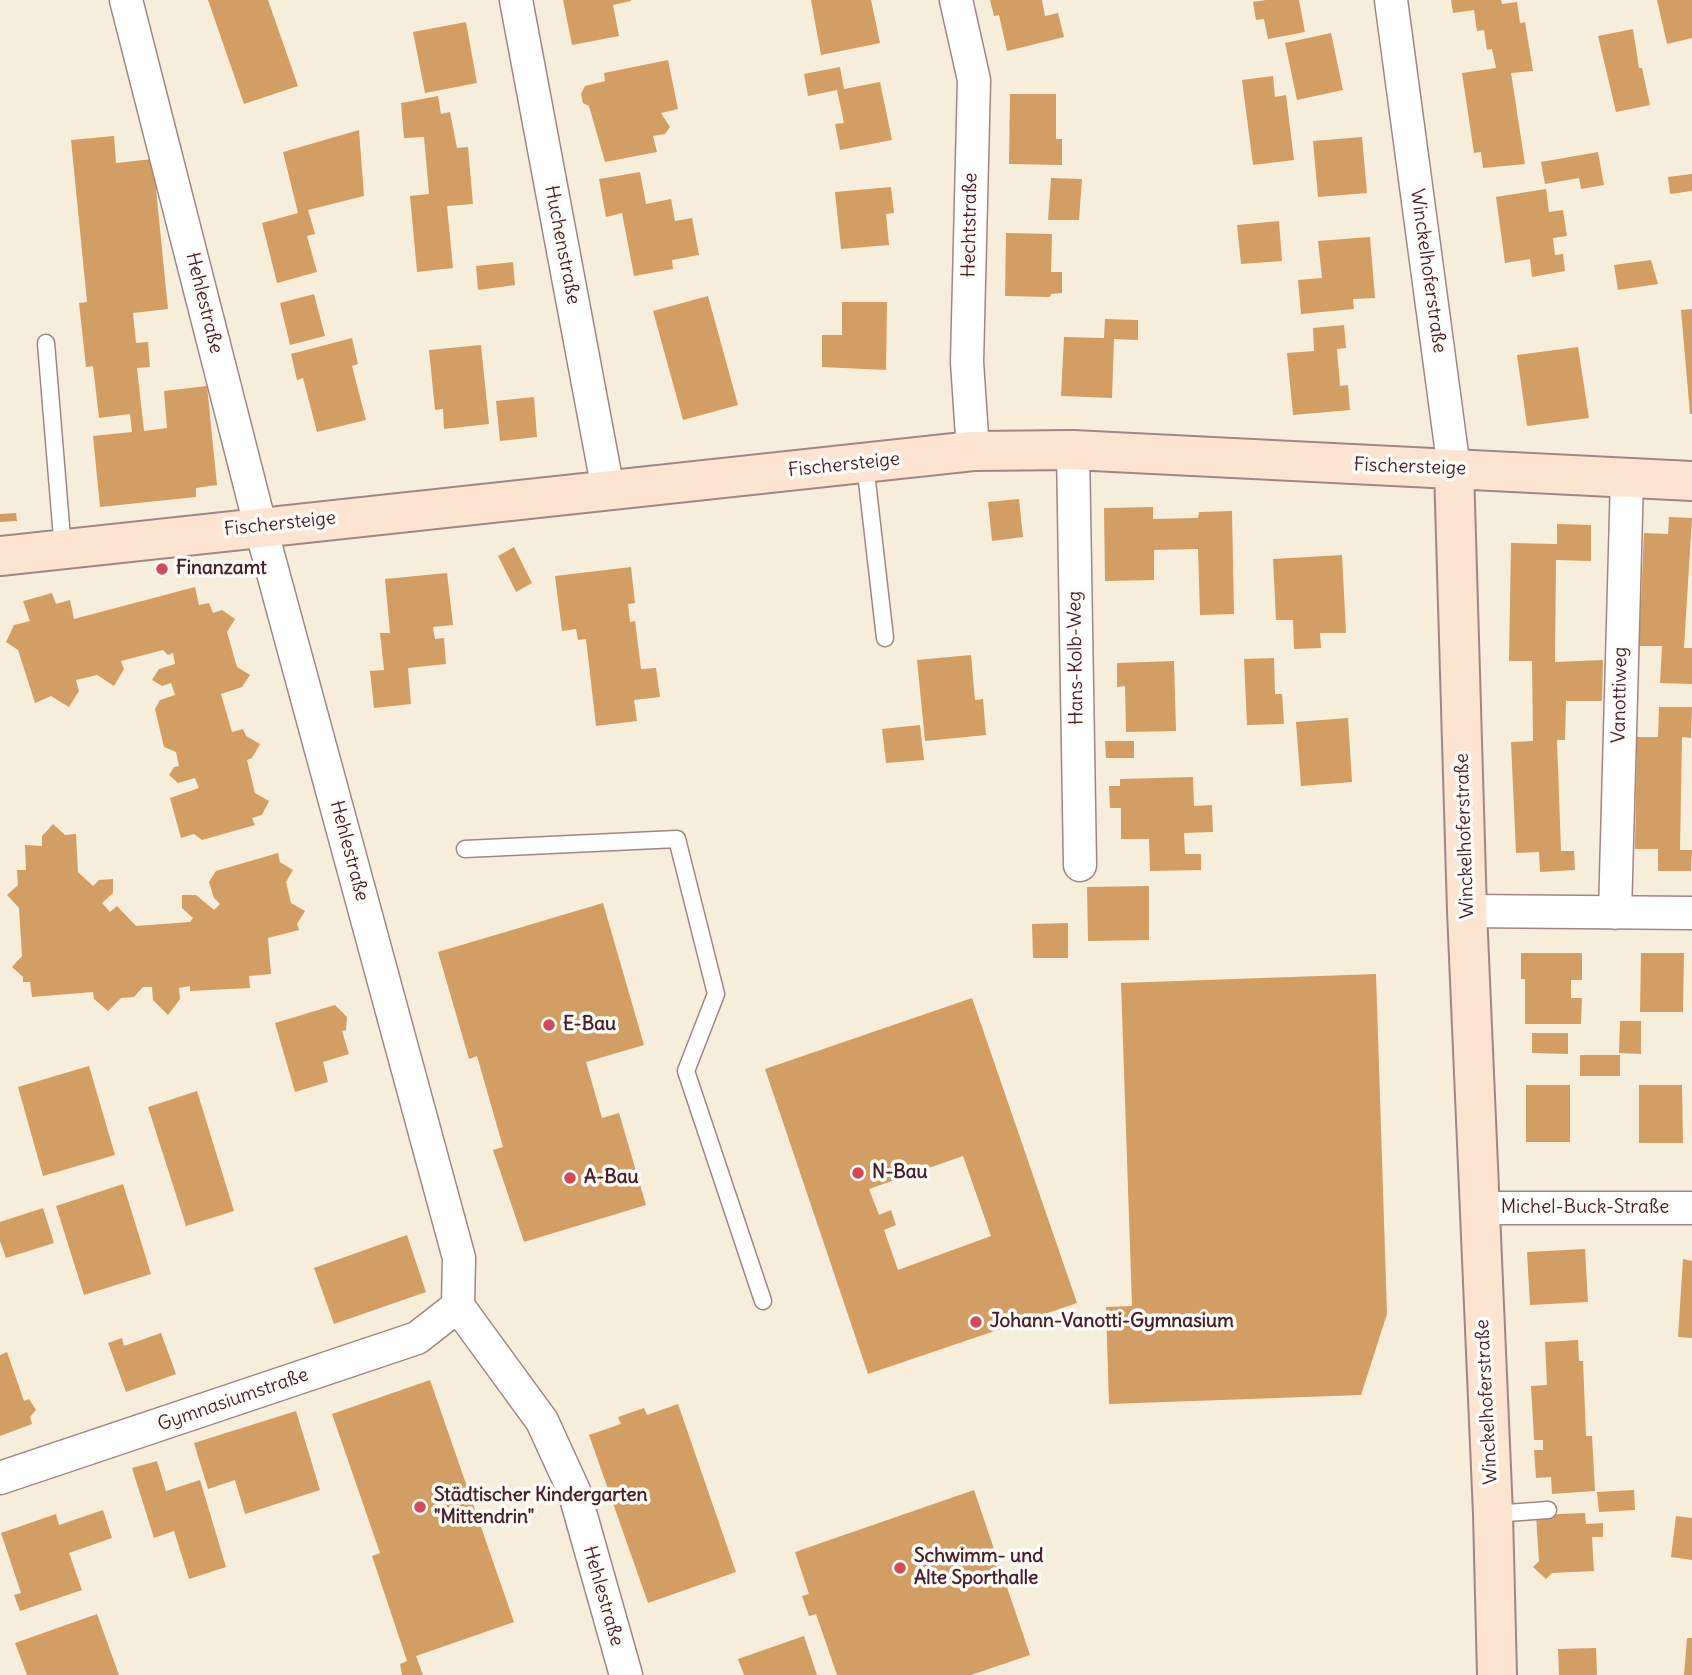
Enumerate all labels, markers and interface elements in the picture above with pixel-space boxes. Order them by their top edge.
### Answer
street label: Hechtstraße [958,172,982,278]
street label: Huchenstraße [539,184,585,306]
street label: Winckelhoferstraße [1405,187,1451,355]
street label: Hehlestraße [180,250,228,356]
street label: Fischersteige [787,448,901,482]
street label: Fischersteige [1353,454,1467,480]
street label: Fischersteige [223,507,337,541]
place label: Finanzamt [176,558,267,580]
marker: Finanzamt [154,561,170,577]
street label: Hans-Kolb-Weg [1063,591,1089,725]
street label: Vanottiweg [1608,647,1632,743]
street label: Winckelhoferstraße [1451,753,1479,919]
street label: Hehlestraße [325,798,373,904]
place label: E-Bau [563,1014,616,1036]
marker: E-Bau [541,1017,557,1033]
place label: N-Bau [872,1162,928,1184]
marker: N-Bau [850,1165,866,1181]
place label: A-Bau [584,1167,639,1189]
marker: A-Bau [562,1170,578,1186]
street label: Michel-Buck-Straße [1501,1197,1669,1219]
place label: Johann-Vanotti-Gymnasium [990,1311,1234,1333]
marker: Johann-Vanotti-Gymnasium [968,1314,984,1330]
street label: Winckelhoferstraße [1471,1319,1503,1485]
street label: Gymnasiumstraße [155,1364,311,1436]
place label: Städtischer Kindergarten "Mittendrin" [434,1485,648,1529]
marker: Städtischer Kindergarten "Mittendrin" [412,1499,428,1515]
street label: Hehlestraße [578,1543,628,1649]
place label: Schwimm- und Alte Sporthalle [914,1546,1043,1590]
marker: Schwimm- und Alte Sporthalle [892,1560,908,1576]

